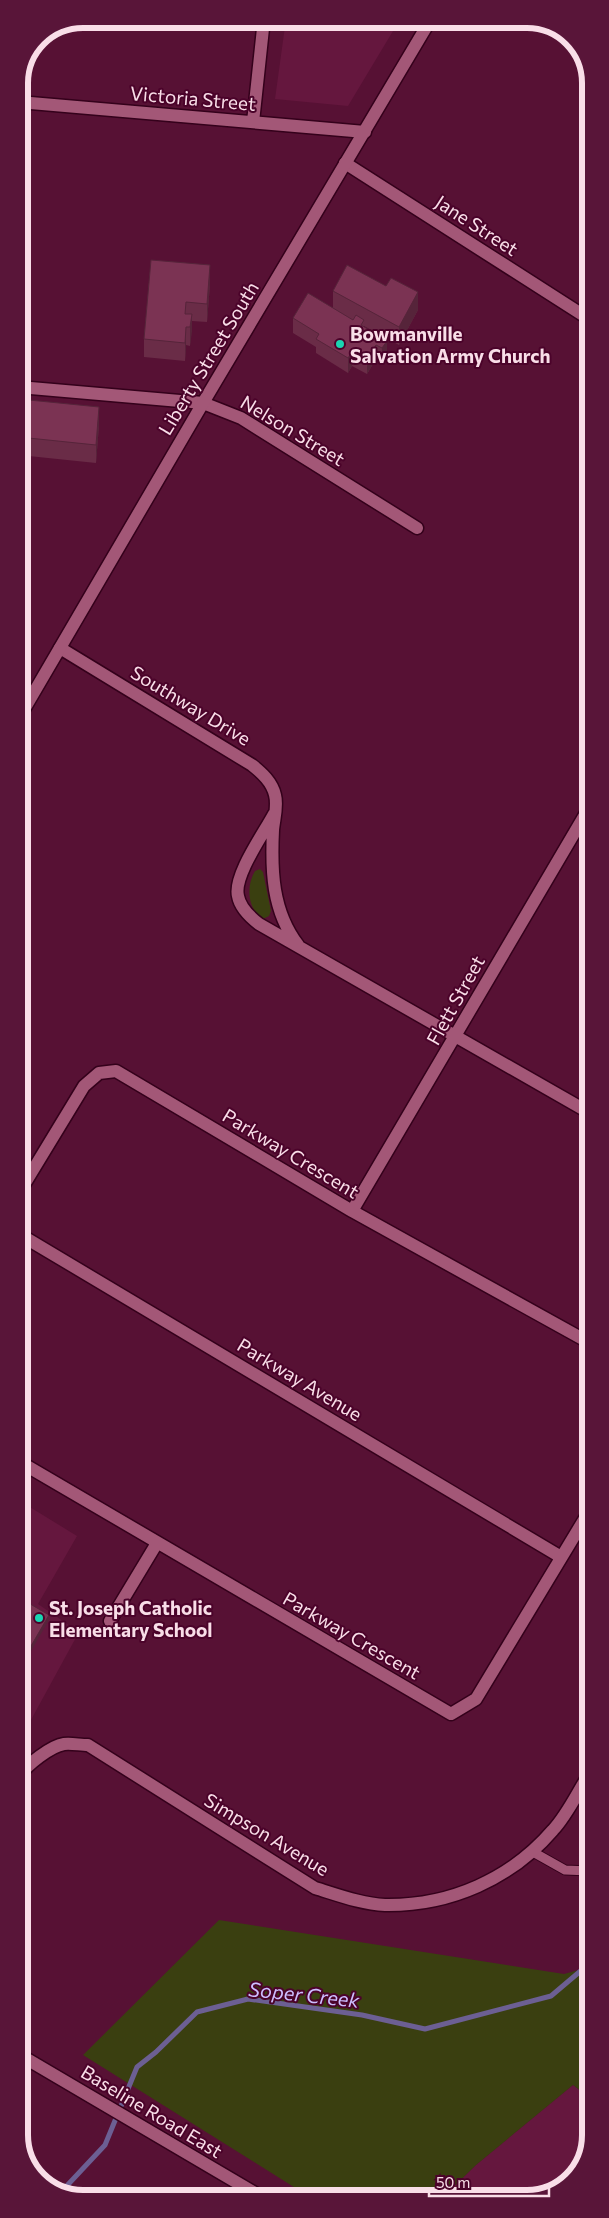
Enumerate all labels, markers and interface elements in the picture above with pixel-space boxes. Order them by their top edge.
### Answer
street label: Victoria Street [129,81,257,115]
street label: Jane Street [431,190,523,260]
street label: Liberty Street South [153,277,263,439]
place label: Bowmanville Salvation Army Church [350,322,551,367]
marker: Bowmanville Salvation Army Church [334,338,346,350]
street label: Nelson Street [237,390,349,470]
street label: Southway Drive [127,660,255,750]
street label: Flett Street [421,951,489,1049]
street label: Parkway Crescent [219,1103,364,1203]
street label: Parkway Avenue [234,1333,366,1425]
street label: Parkway Crescent [279,1586,425,1684]
place label: St. Joseph Catholic Elementary School [49,1596,213,1641]
marker: St. Joseph Catholic Elementary School [33,1612,45,1624]
street label: Simpson Avenue [200,1788,334,1880]
water label: Soper Creek [247,1976,362,2012]
street label: Baseline Road East [77,2060,227,2162]
scale bar [429,2166,549,2198]
text: 50 m [436,2173,470,2191]

